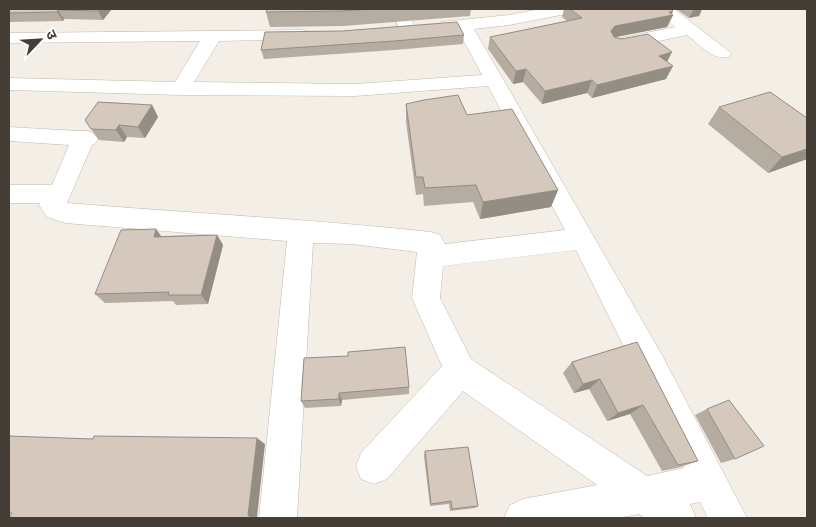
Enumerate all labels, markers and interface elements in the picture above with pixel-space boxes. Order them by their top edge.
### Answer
north arrow [15,15,65,65]
text: उ [42,27,62,43]

